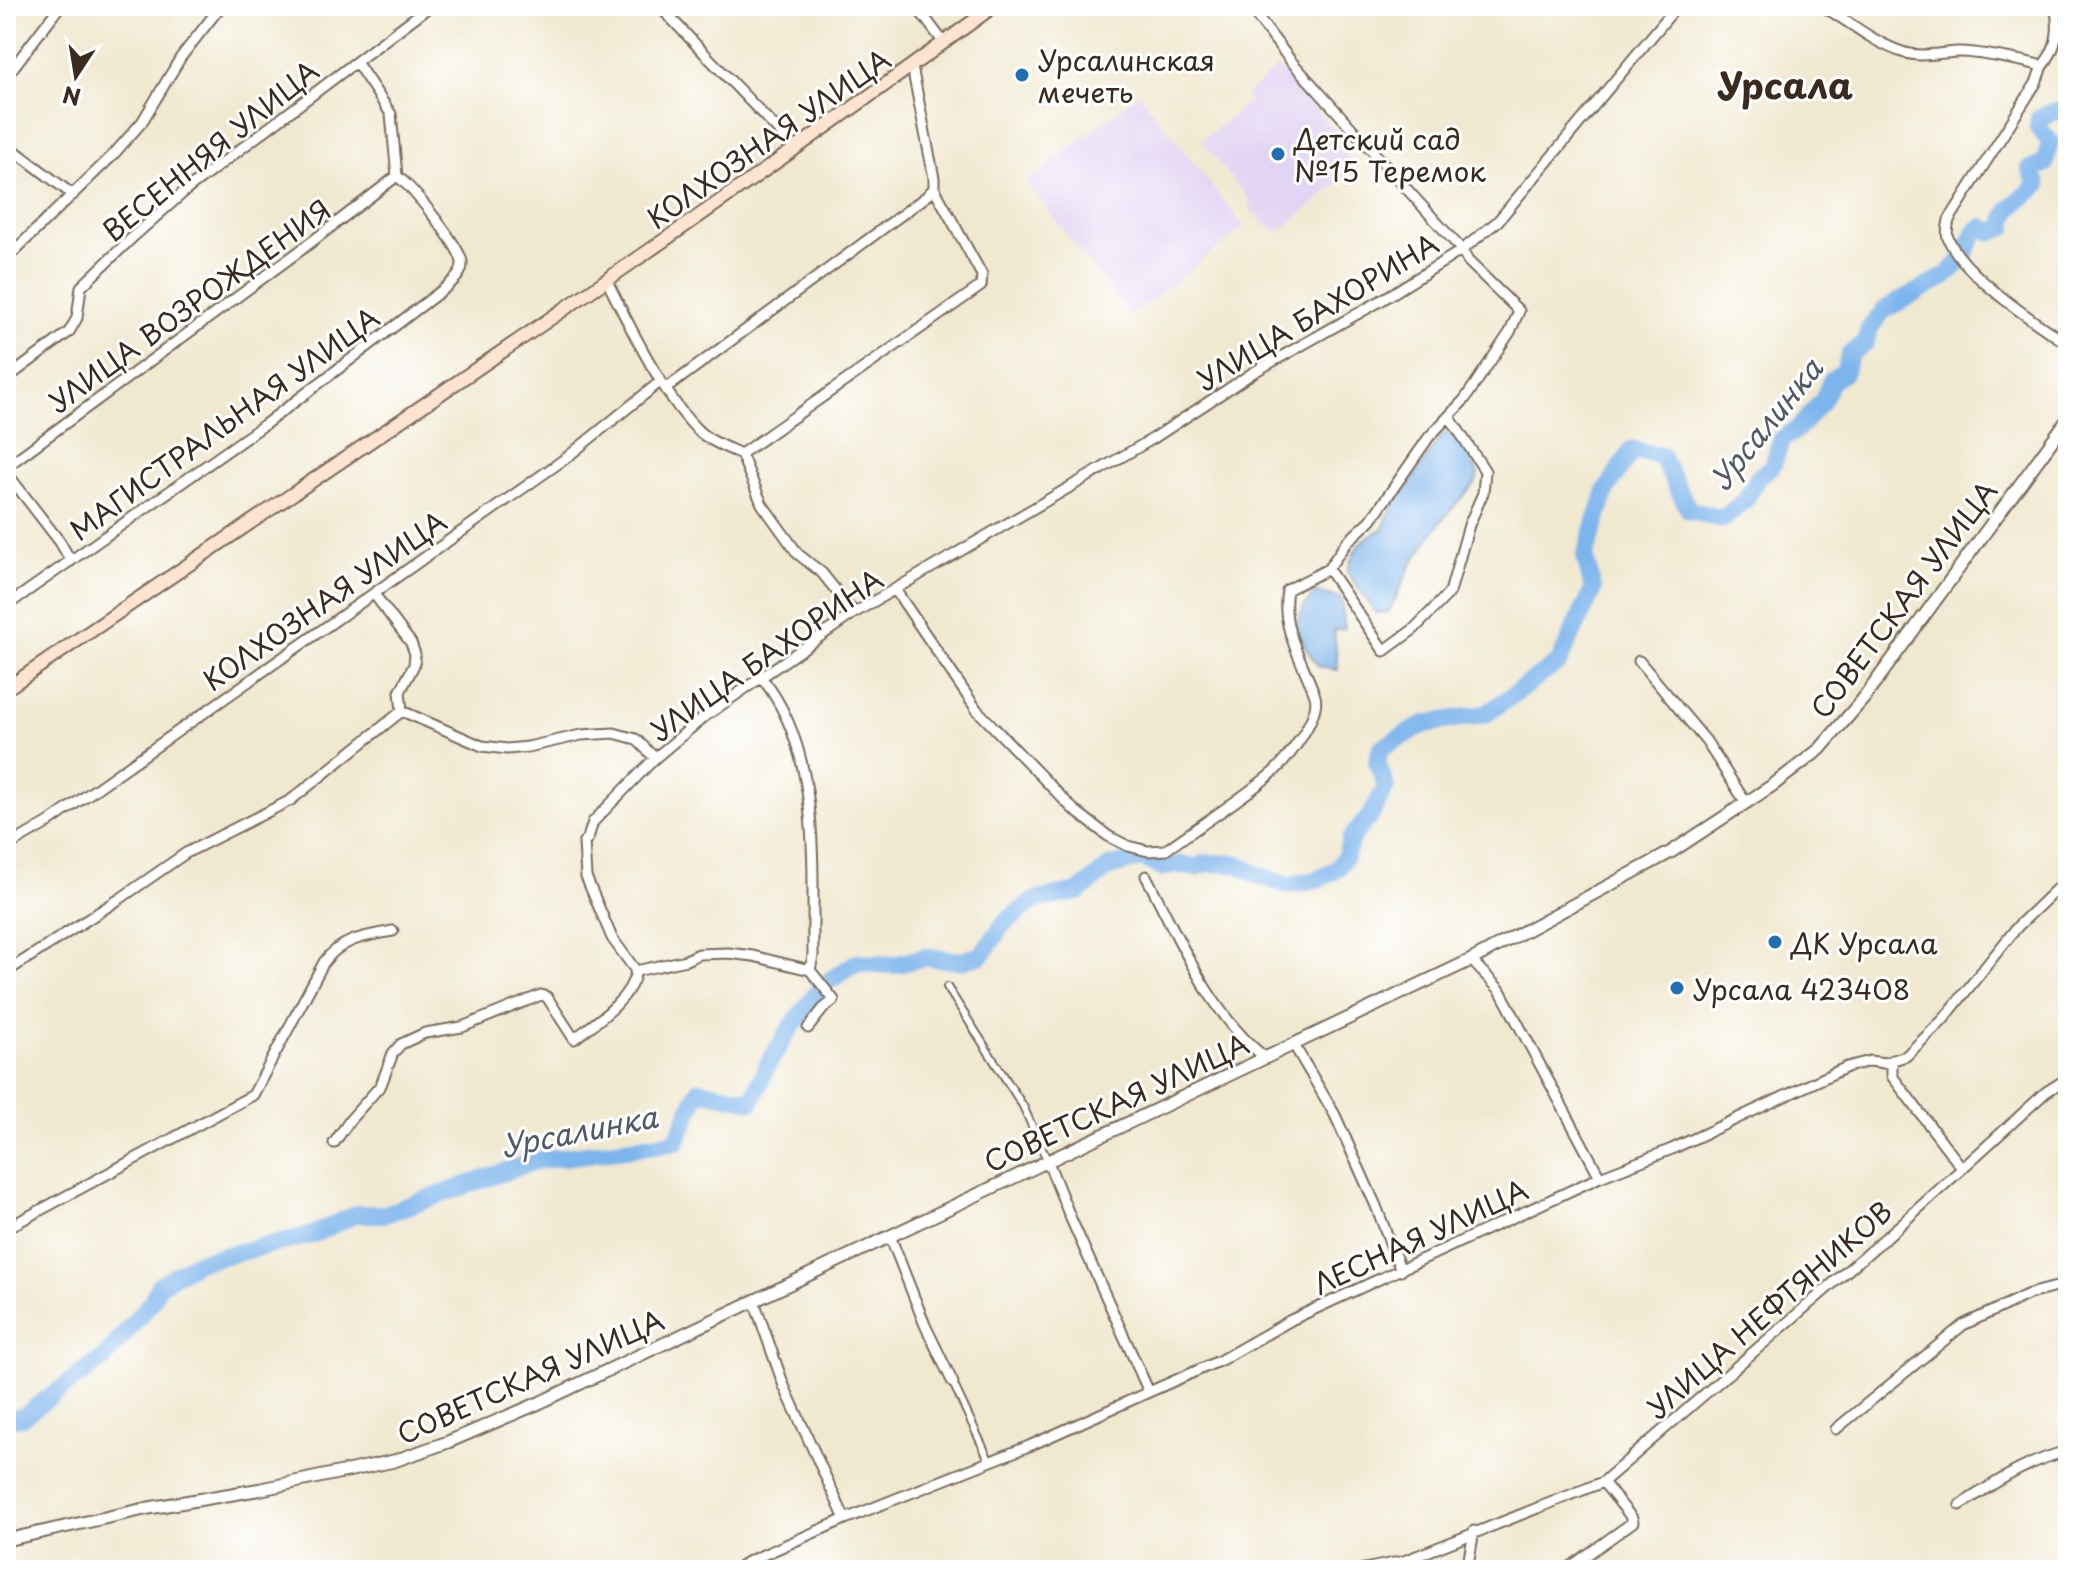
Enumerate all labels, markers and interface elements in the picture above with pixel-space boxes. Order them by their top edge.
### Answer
north arrow [36,36,116,116]
street label: КОЛХОЗНАЯ УЛИЦА [637,37,899,239]
place label: Урсалинская мечеть [1038,38,1215,113]
street label: ВЕСЕННЯЯ УЛИЦА [92,49,328,251]
district label: Урсала [1717,57,1853,111]
marker: Урсалинская мечеть [1013,66,1031,84]
text: N [60,79,83,115]
place label: Детский сад №15 Теремок [1293,117,1486,192]
marker: Детский сад №15 Теремок [1269,145,1287,163]
street label: УЛИЦА ВОЗРОЖДЕНИЯ [39,188,339,422]
street label: УЛИЦА БАХОРИНА [1188,222,1446,400]
street label: МАГИСТРАЛЬНАЯ УЛИЦА [60,296,388,550]
water label: Урсалинка [1698,346,1833,499]
street label: СОВЕТСКАЯ УЛИЦА [1799,471,2007,727]
street label: КОЛХОЗНАЯ УЛИЦА [193,499,455,701]
street label: УЛИЦА БАХОРИНА [641,557,891,751]
place label: ДК Урсала [1790,921,1938,964]
marker: ДК Урсала [1766,933,1784,951]
place label: Урсала 423408 [1693,967,1910,1010]
marker: Урсала 423408 [1668,979,1686,997]
street label: СОВЕТСКАЯ УЛИЦА [976,1022,1256,1182]
water label: Урсалинка [497,1093,662,1167]
street label: ЛЕСНАЯ УЛИЦА [1305,1167,1535,1305]
street label: УЛИЦА НЕФТЯНИКОВ [1637,1190,1901,1428]
street label: СОВЕТСКАЯ УЛИЦА [390,1298,670,1454]

